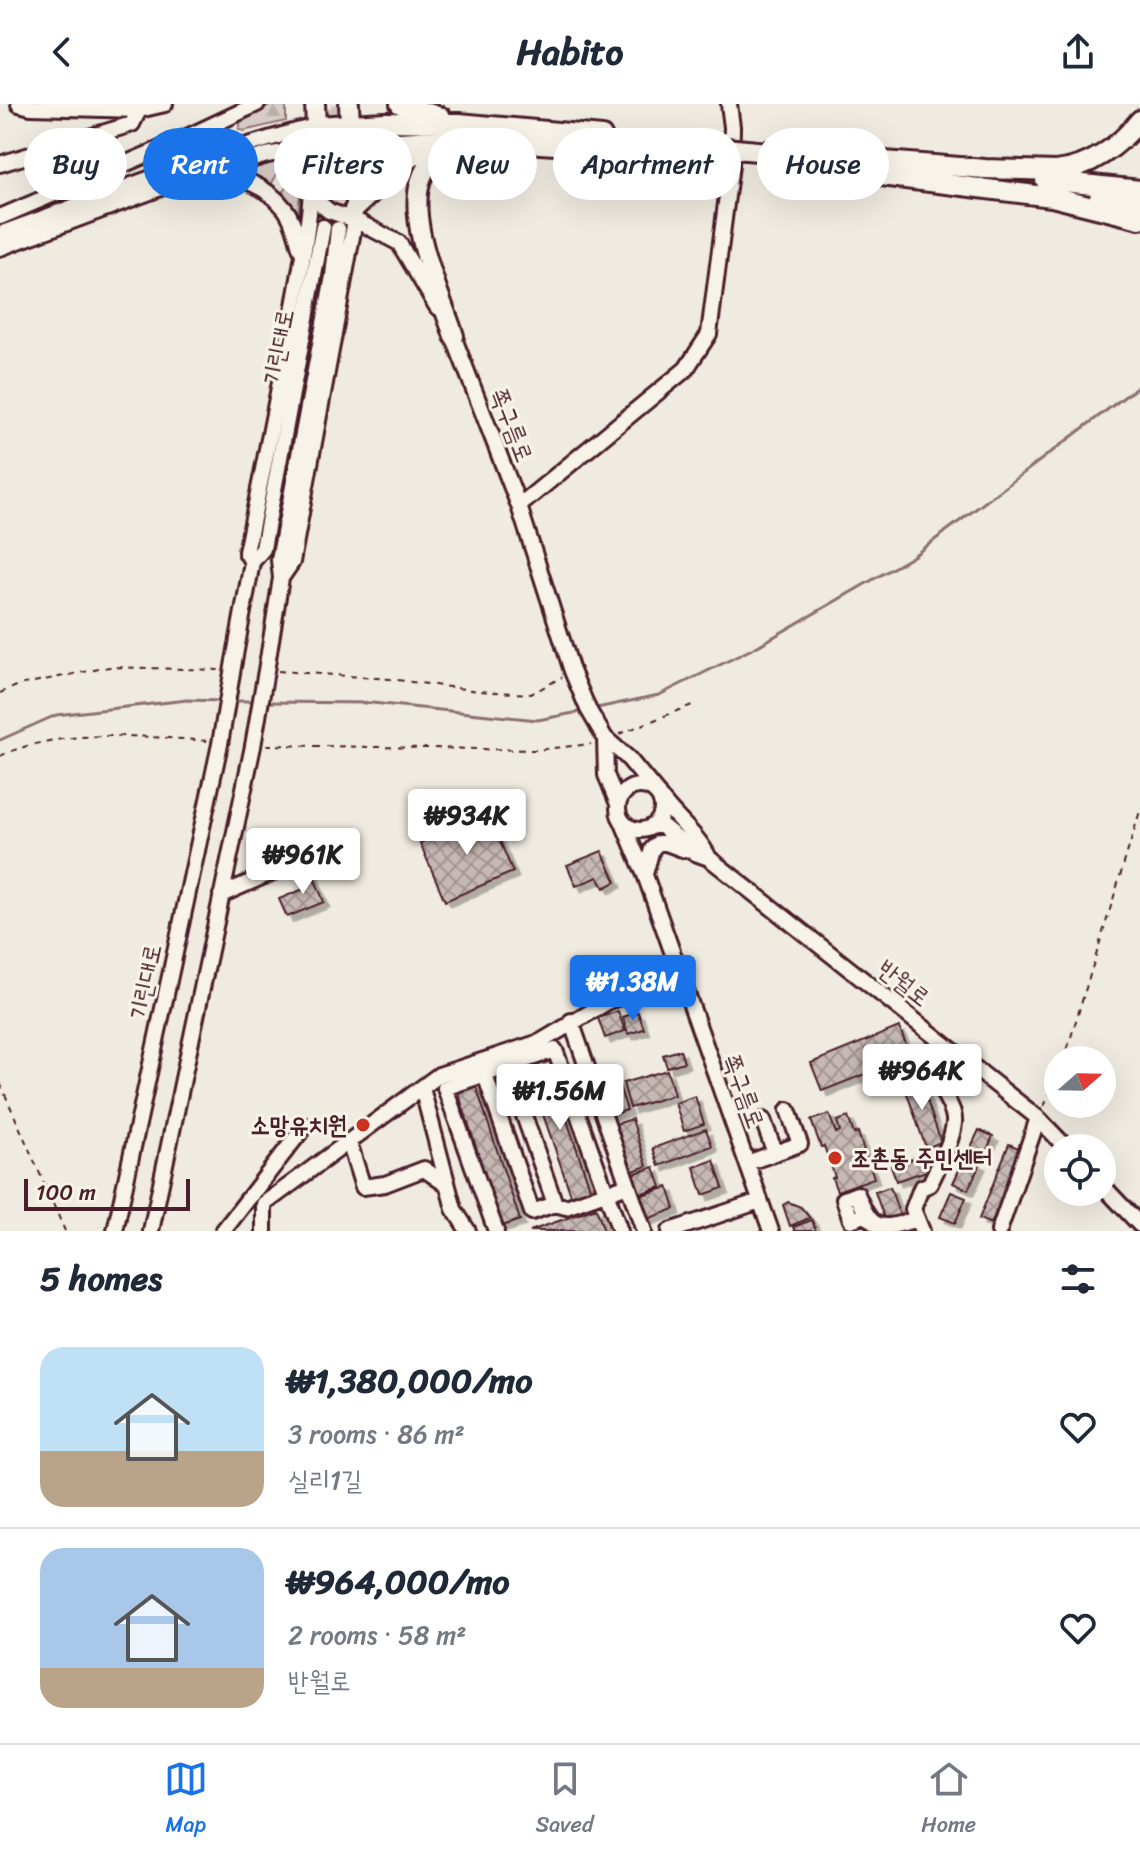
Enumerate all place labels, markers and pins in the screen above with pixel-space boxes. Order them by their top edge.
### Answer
pin: ₩934K [411,789,523,857]
pin: ₩961K [247,828,359,896]
pin: ₩1.38M [568,955,698,1023]
pin: ₩964K [866,1044,978,1112]
pin: ₩1.56M [495,1064,625,1132]
place label: 소망유치원 [250,1104,347,1146]
marker: 소망유치원 [354,1116,372,1134]
place label: 조촌동 주민센터 [851,1137,992,1179]
marker: 조촌동 주민센터 [826,1149,844,1167]

